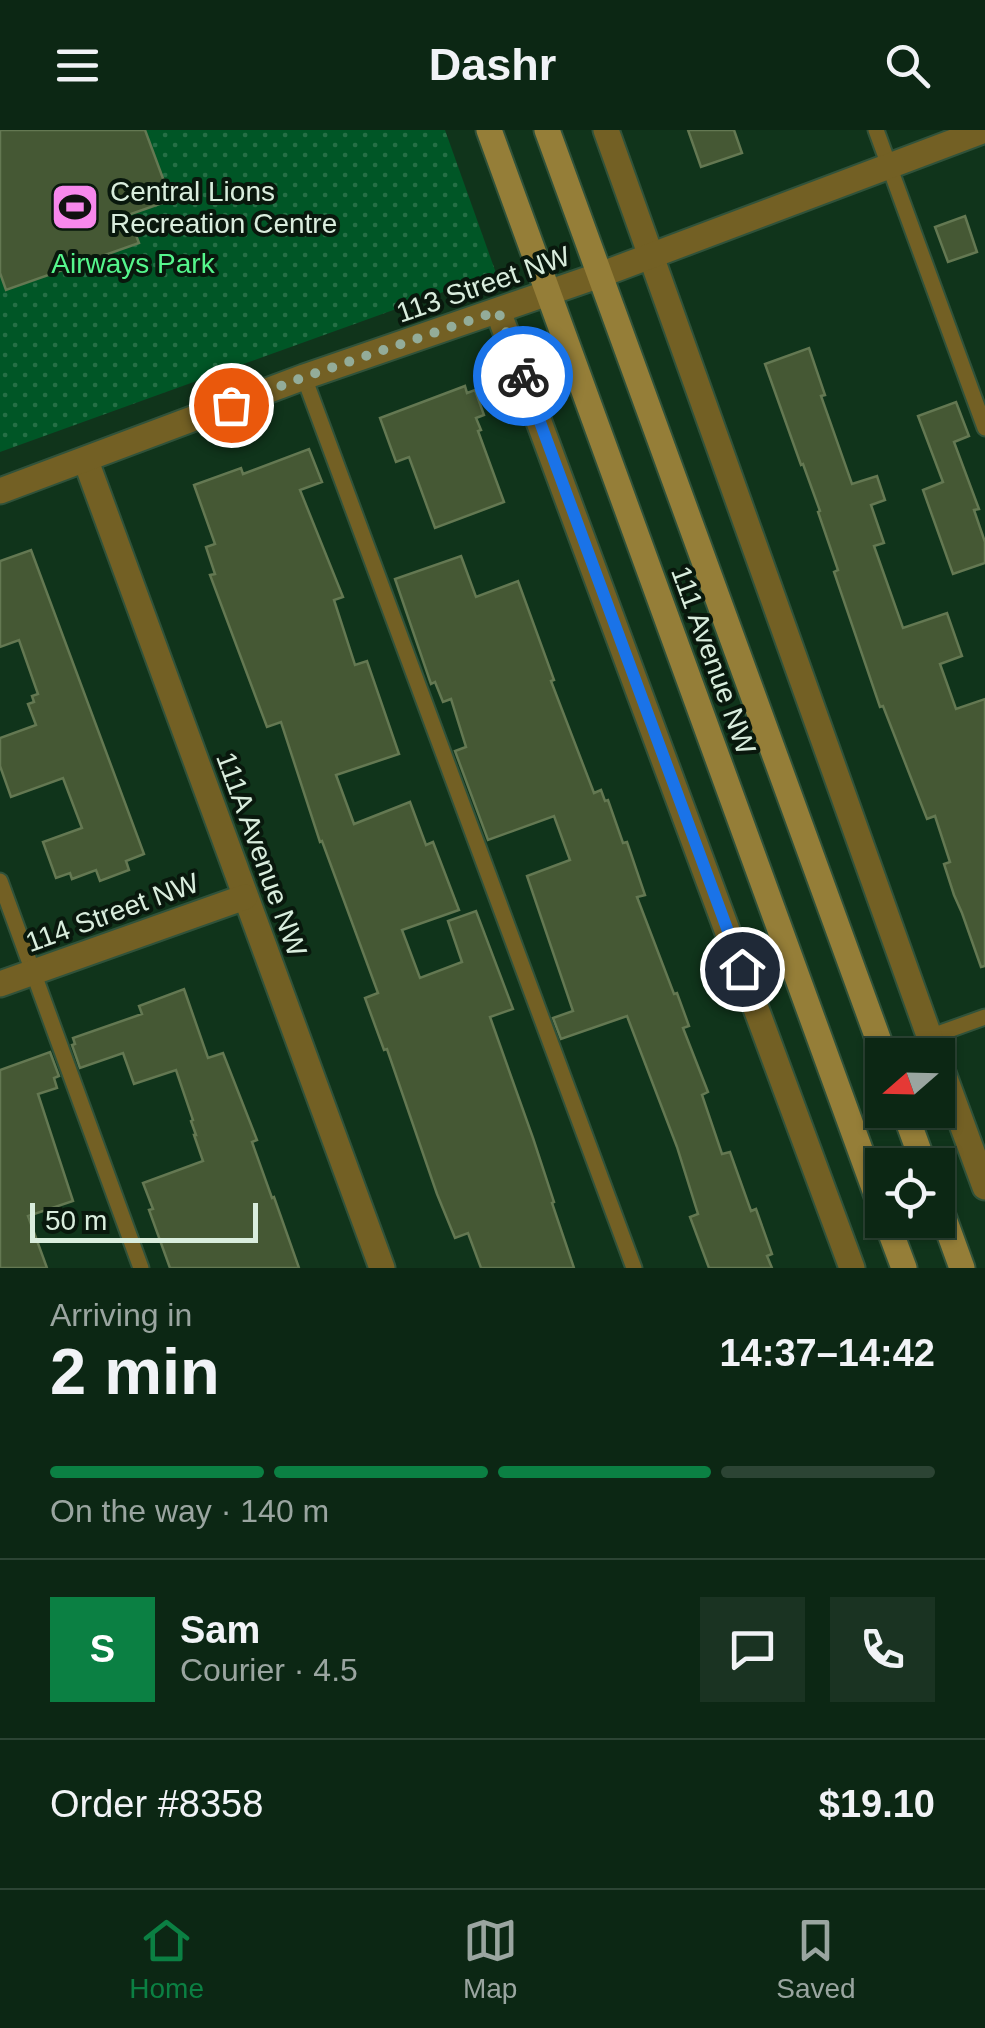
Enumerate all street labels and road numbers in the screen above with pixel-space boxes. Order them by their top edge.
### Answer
street label: 113 Street NW [392,240,575,329]
street label: 111 Avenue NW [665,562,762,759]
street label: 111A Avenue NW [210,748,313,961]
street label: 114 Street NW [22,867,203,958]

